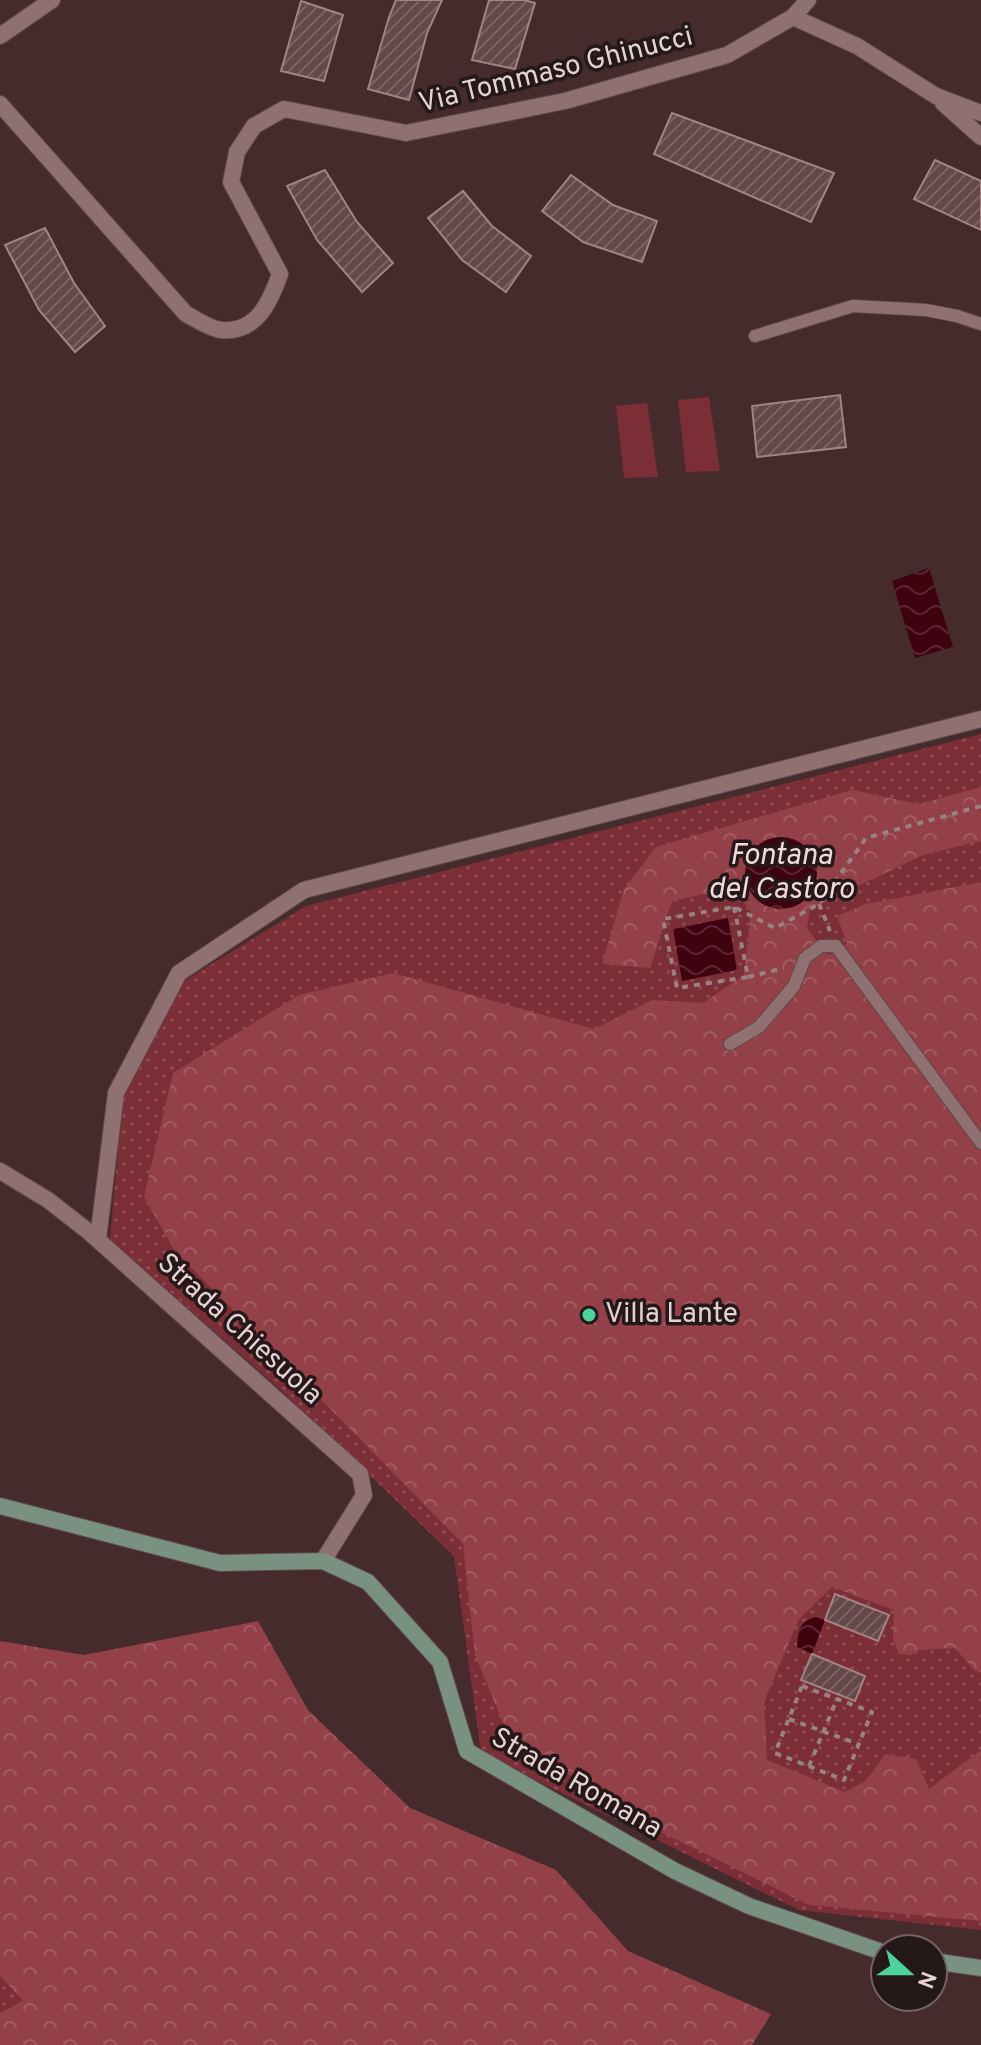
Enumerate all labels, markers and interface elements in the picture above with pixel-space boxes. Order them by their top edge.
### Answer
street label: Via Tommaso Ghinucci [415,19,697,123]
water label: Fontana del Castoro [708,838,854,909]
street label: Strada Chiesuola [149,1246,329,1414]
place label: Villa Lante [605,1297,738,1333]
marker: Villa Lante [580,1306,598,1324]
street label: Strada Romana [484,1721,668,1847]
north arrow [869,1933,949,2013]
text: N [910,1967,941,1991]

